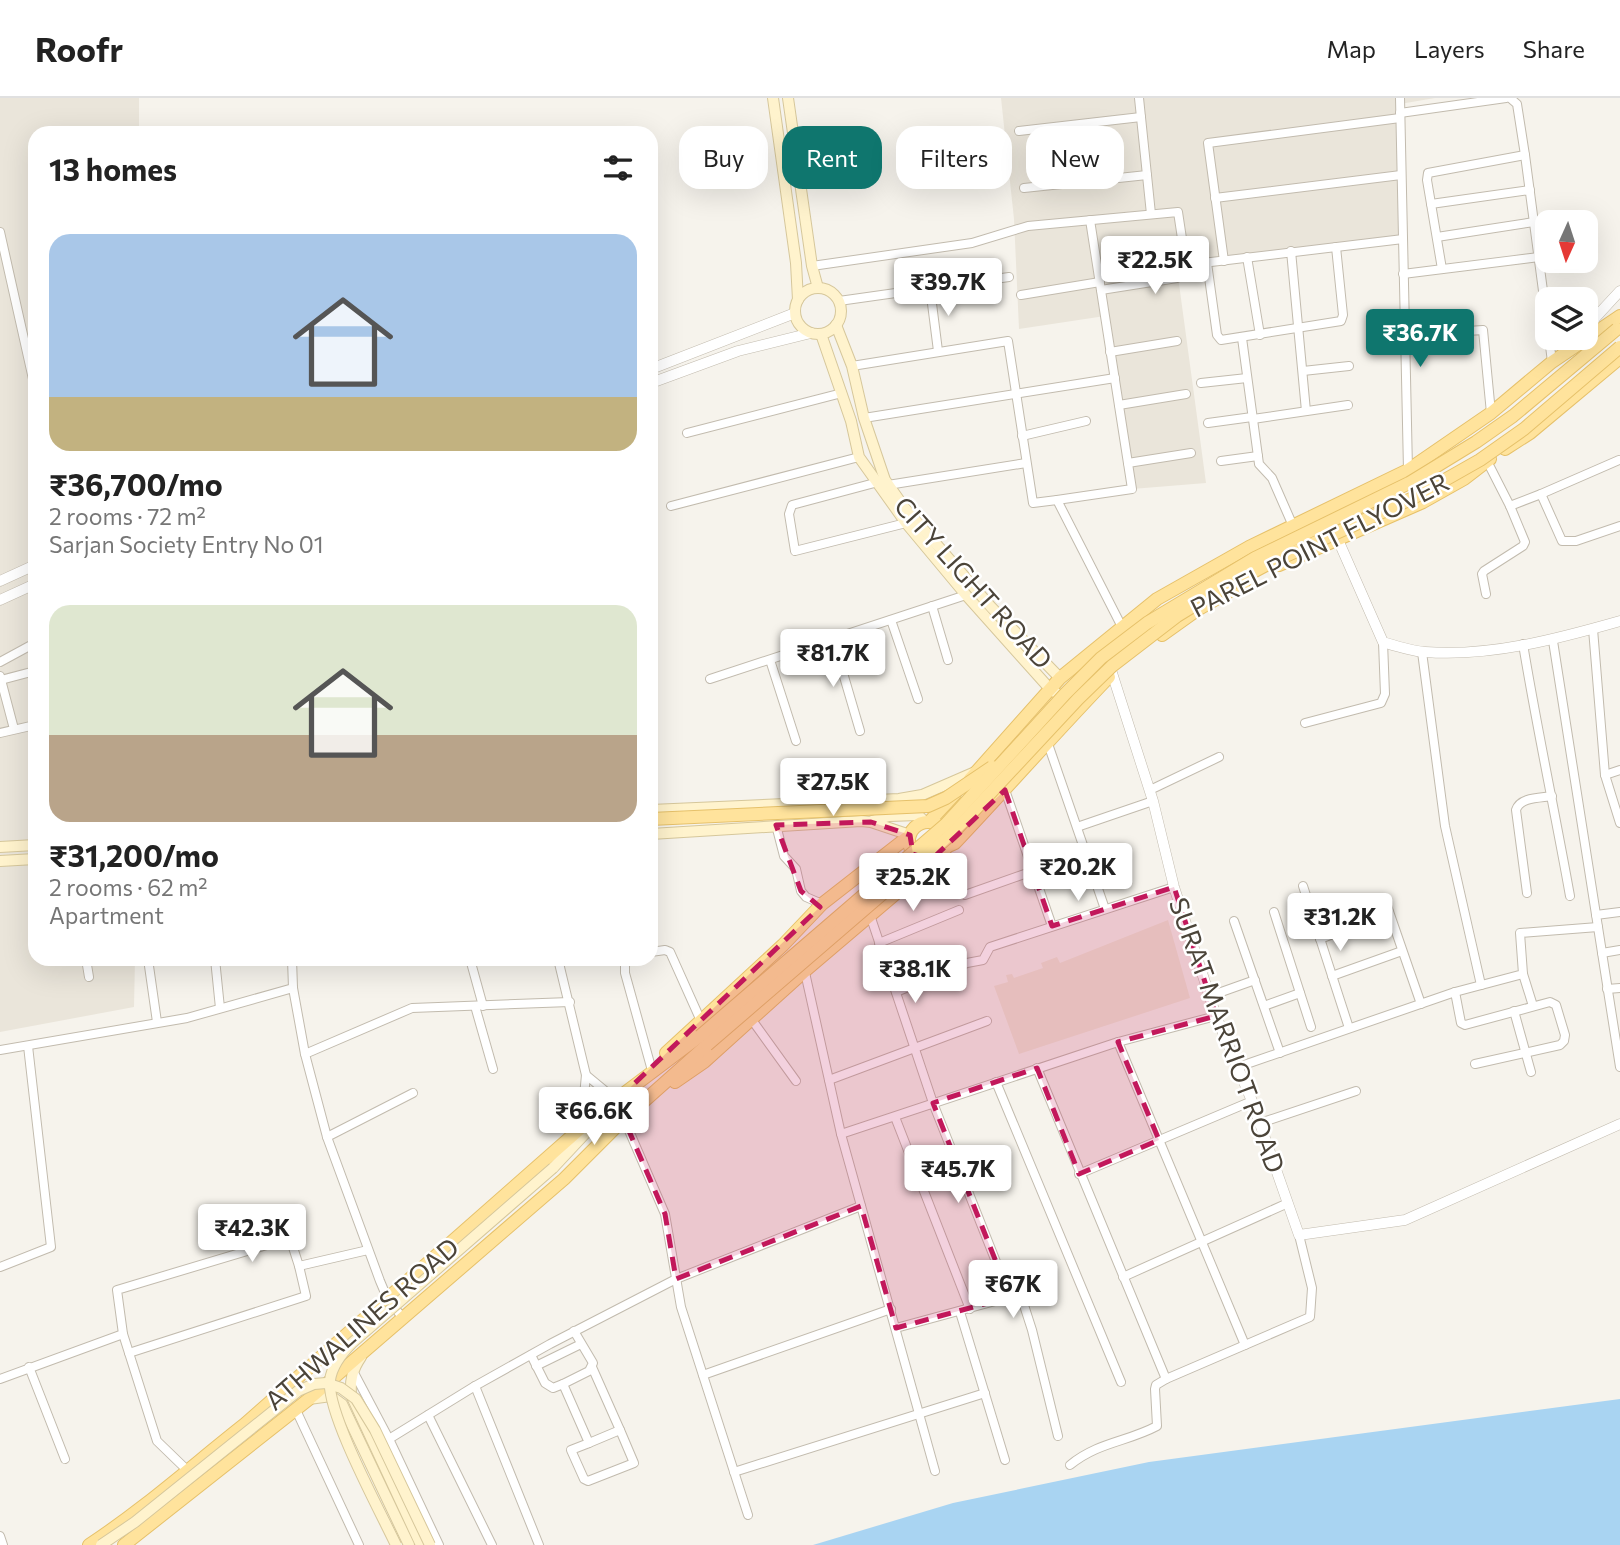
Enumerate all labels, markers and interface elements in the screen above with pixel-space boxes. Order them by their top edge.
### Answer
text: Roofr [35,28,123,69]
text: Map [1327,34,1376,63]
text: Layers [1414,34,1485,63]
text: Share [1523,34,1585,63]
chip: Buy [679,126,768,189]
chip: Rent [782,126,882,189]
chip: Filters [896,126,1012,189]
chip: New [1026,126,1124,189]
icon: filters [599,149,637,187]
text: 13 homes [49,150,177,187]
north arrow [1535,210,1598,273]
map controls [1535,210,1598,350]
pin: ₹22.5K [1098,236,1212,296]
text: ₹22.5K [1117,245,1193,273]
pin: ₹39.7K [891,258,1005,318]
text: ₹39.7K [910,267,986,295]
icon: home [280,279,406,405]
button: layers [1535,287,1598,350]
pin: ₹36.7K [1363,310,1477,369]
text: ₹36.7K [1382,318,1458,346]
text: ₹36,700/mo [49,465,223,502]
street label: PAREL POINT FLYOVER [1185,465,1453,623]
street label: CITY LIGHT ROAD [889,490,1059,674]
text: 2 rooms · 72 m² [49,502,206,530]
text: Sarjan Society Entry No 01 [49,530,324,558]
pin: ₹81.7K [776,630,890,689]
text: ₹81.7K [796,638,870,666]
icon: home [280,650,406,776]
pin: ₹27.5K [776,758,890,818]
text: ₹27.5K [796,767,870,795]
text: ₹31,200/mo [49,836,219,873]
pin: ₹20.2K [1021,844,1135,903]
text: ₹20.2K [1039,852,1117,880]
pin: ₹25.2K [856,854,970,913]
text: ₹25.2K [875,862,951,890]
text: 2 rooms · 62 m² [49,873,208,901]
street label: SURAT MARRIOT ROAD [1164,893,1292,1177]
pin: ₹31.2K [1283,894,1397,953]
text: Apartment [49,901,164,929]
text: ₹31.2K [1303,902,1377,930]
pin: ₹38.1K [858,946,972,1005]
text: ₹38.1K [879,954,951,982]
pin: ₹66.6K [537,1088,651,1147]
text: ₹66.6K [555,1096,633,1124]
pin: ₹45.7K [901,1146,1015,1205]
text: ₹45.7K [920,1154,996,1182]
pin: ₹42.3K [195,1204,309,1264]
text: ₹42.3K [214,1213,290,1241]
street label: ATHWALINES ROAD [258,1230,464,1416]
pin: ₹67K [972,1260,1054,1320]
text: ₹67K [985,1269,1041,1297]

